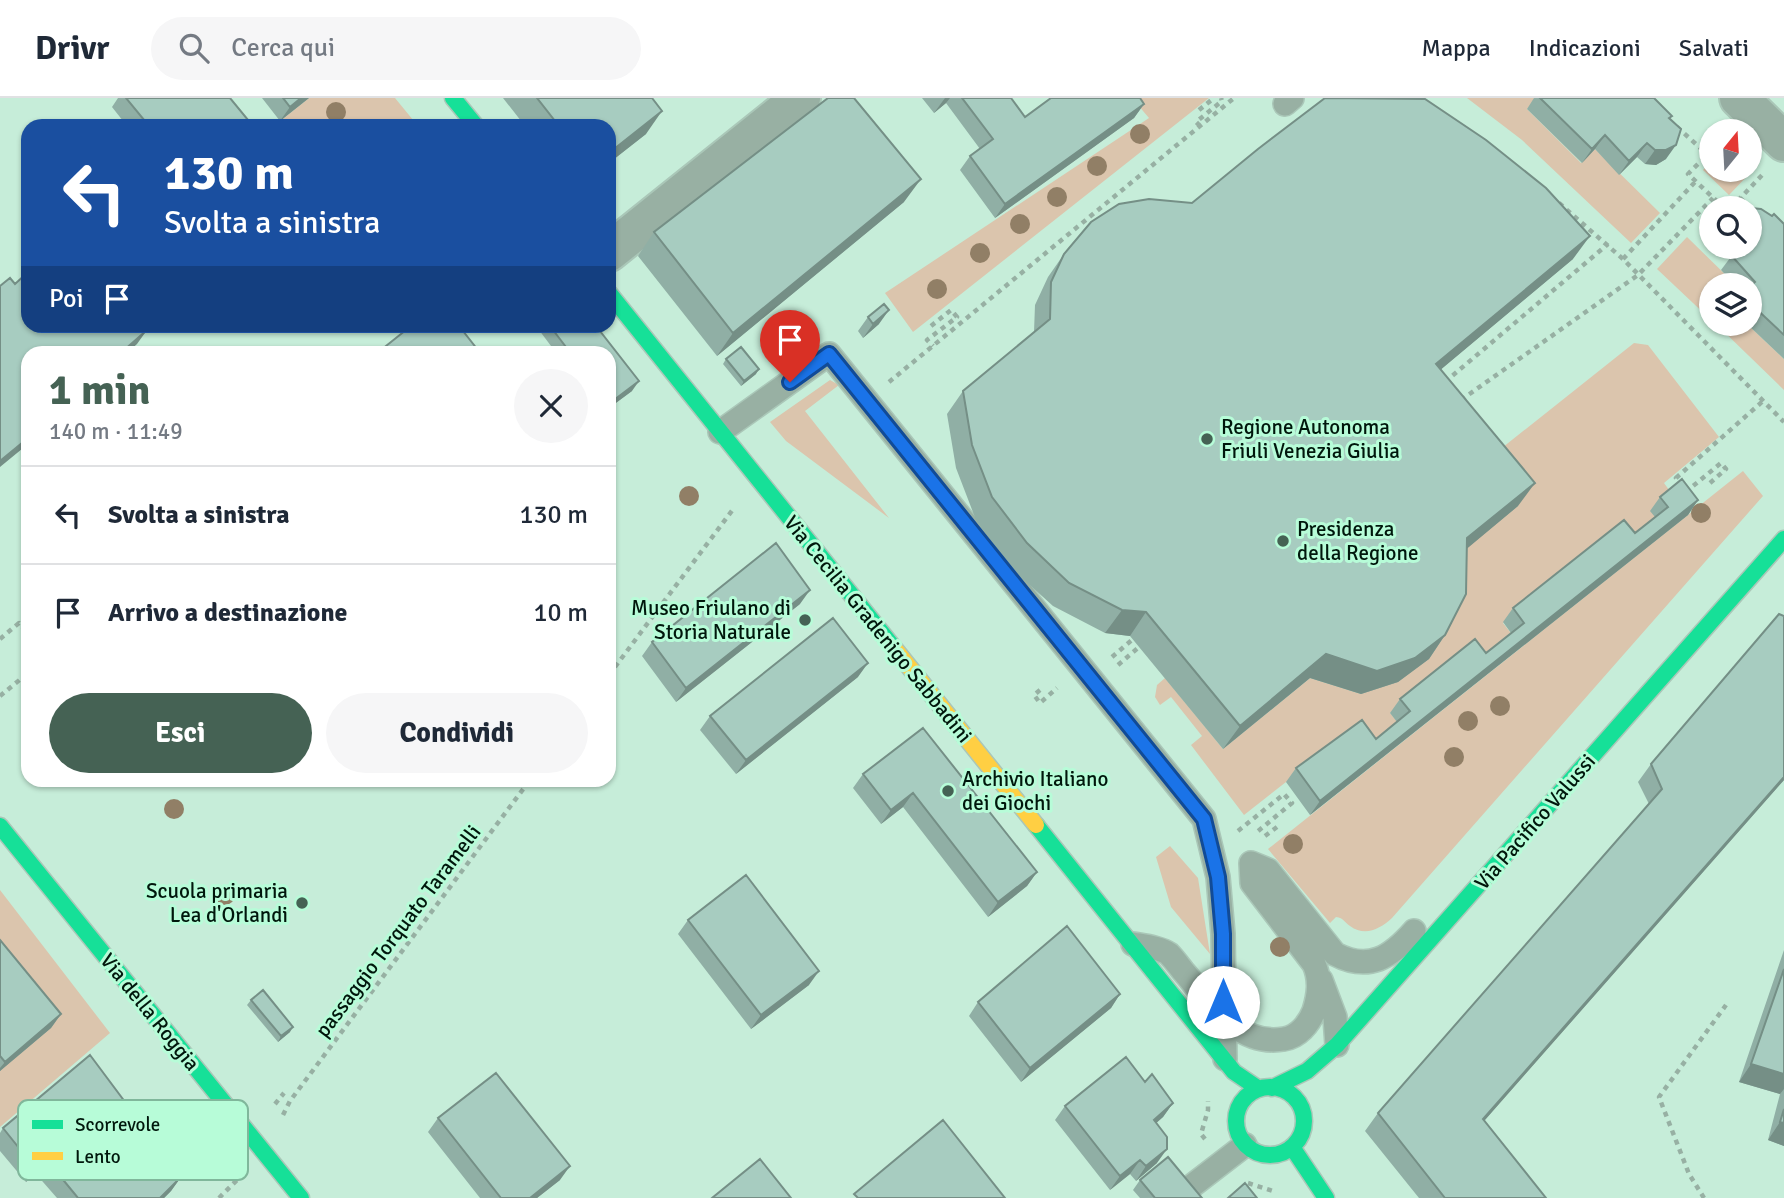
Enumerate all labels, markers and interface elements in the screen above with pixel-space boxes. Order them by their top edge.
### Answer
search box [151,17,641,80]
text: Drivr [35,28,109,69]
icon: search [175,29,213,67]
text: Cerca qui [231,32,335,64]
text: Mappa [1422,33,1491,63]
text: Indicazioni [1529,33,1641,63]
text: Salvati [1679,33,1749,63]
north arrow [1699,119,1762,182]
map controls [1699,119,1762,336]
text: 130 m [164,143,294,203]
icon: left [49,147,140,238]
button: search [1699,196,1762,259]
text: Svolta a sinistra [164,203,380,242]
button: layers [1699,273,1762,336]
icon: arrive [98,280,136,318]
text: Poi [49,283,84,315]
pin [760,310,820,382]
icon: arrive [771,321,809,359]
text: 1 min [49,365,150,416]
button: close [514,369,588,443]
place label: Regione Autonoma Friuli Venezia Giulia [1221,414,1400,464]
text: 140 m · 11:49 [49,417,183,446]
marker: Regione Autonoma Friuli Venezia Giulia [1199,431,1215,447]
icon: left [49,496,87,534]
text: Svolta a sinistra [108,499,290,531]
text: 130 m [519,499,588,531]
street label: Via Cecilia Gradenigo Sabbadini [778,510,978,748]
place label: Presidenza della Regione [1297,516,1418,566]
marker: Presidenza della Regione [1275,533,1291,549]
icon: arrive [49,594,87,632]
place label: Museo Friulano di Storia Naturale [631,595,791,645]
text: Arrivo a destinazione [108,597,348,629]
text: 10 m [533,597,588,629]
marker: Museo Friulano di Storia Naturale [797,612,813,628]
button: Esci [49,693,312,773]
button: Condividi [326,693,588,773]
street label: Via Pacifico Valussi [1469,749,1601,895]
place label: Archivio Italiano dei Giochi [962,766,1108,816]
marker: Archivio Italiano dei Giochi [940,783,956,799]
street label: passaggio Torquato Taramelli [310,820,486,1042]
place label: Scuola primaria Lea d'Orlandi [146,878,288,928]
marker: Scuola primaria Lea d'Orlandi [294,895,310,911]
street label: Via della Roggia [95,948,205,1076]
position arrow [1186,965,1260,1039]
legend [18,1100,248,1180]
text: Scorrevole [75,1113,160,1137]
text: Lento [75,1145,121,1169]

